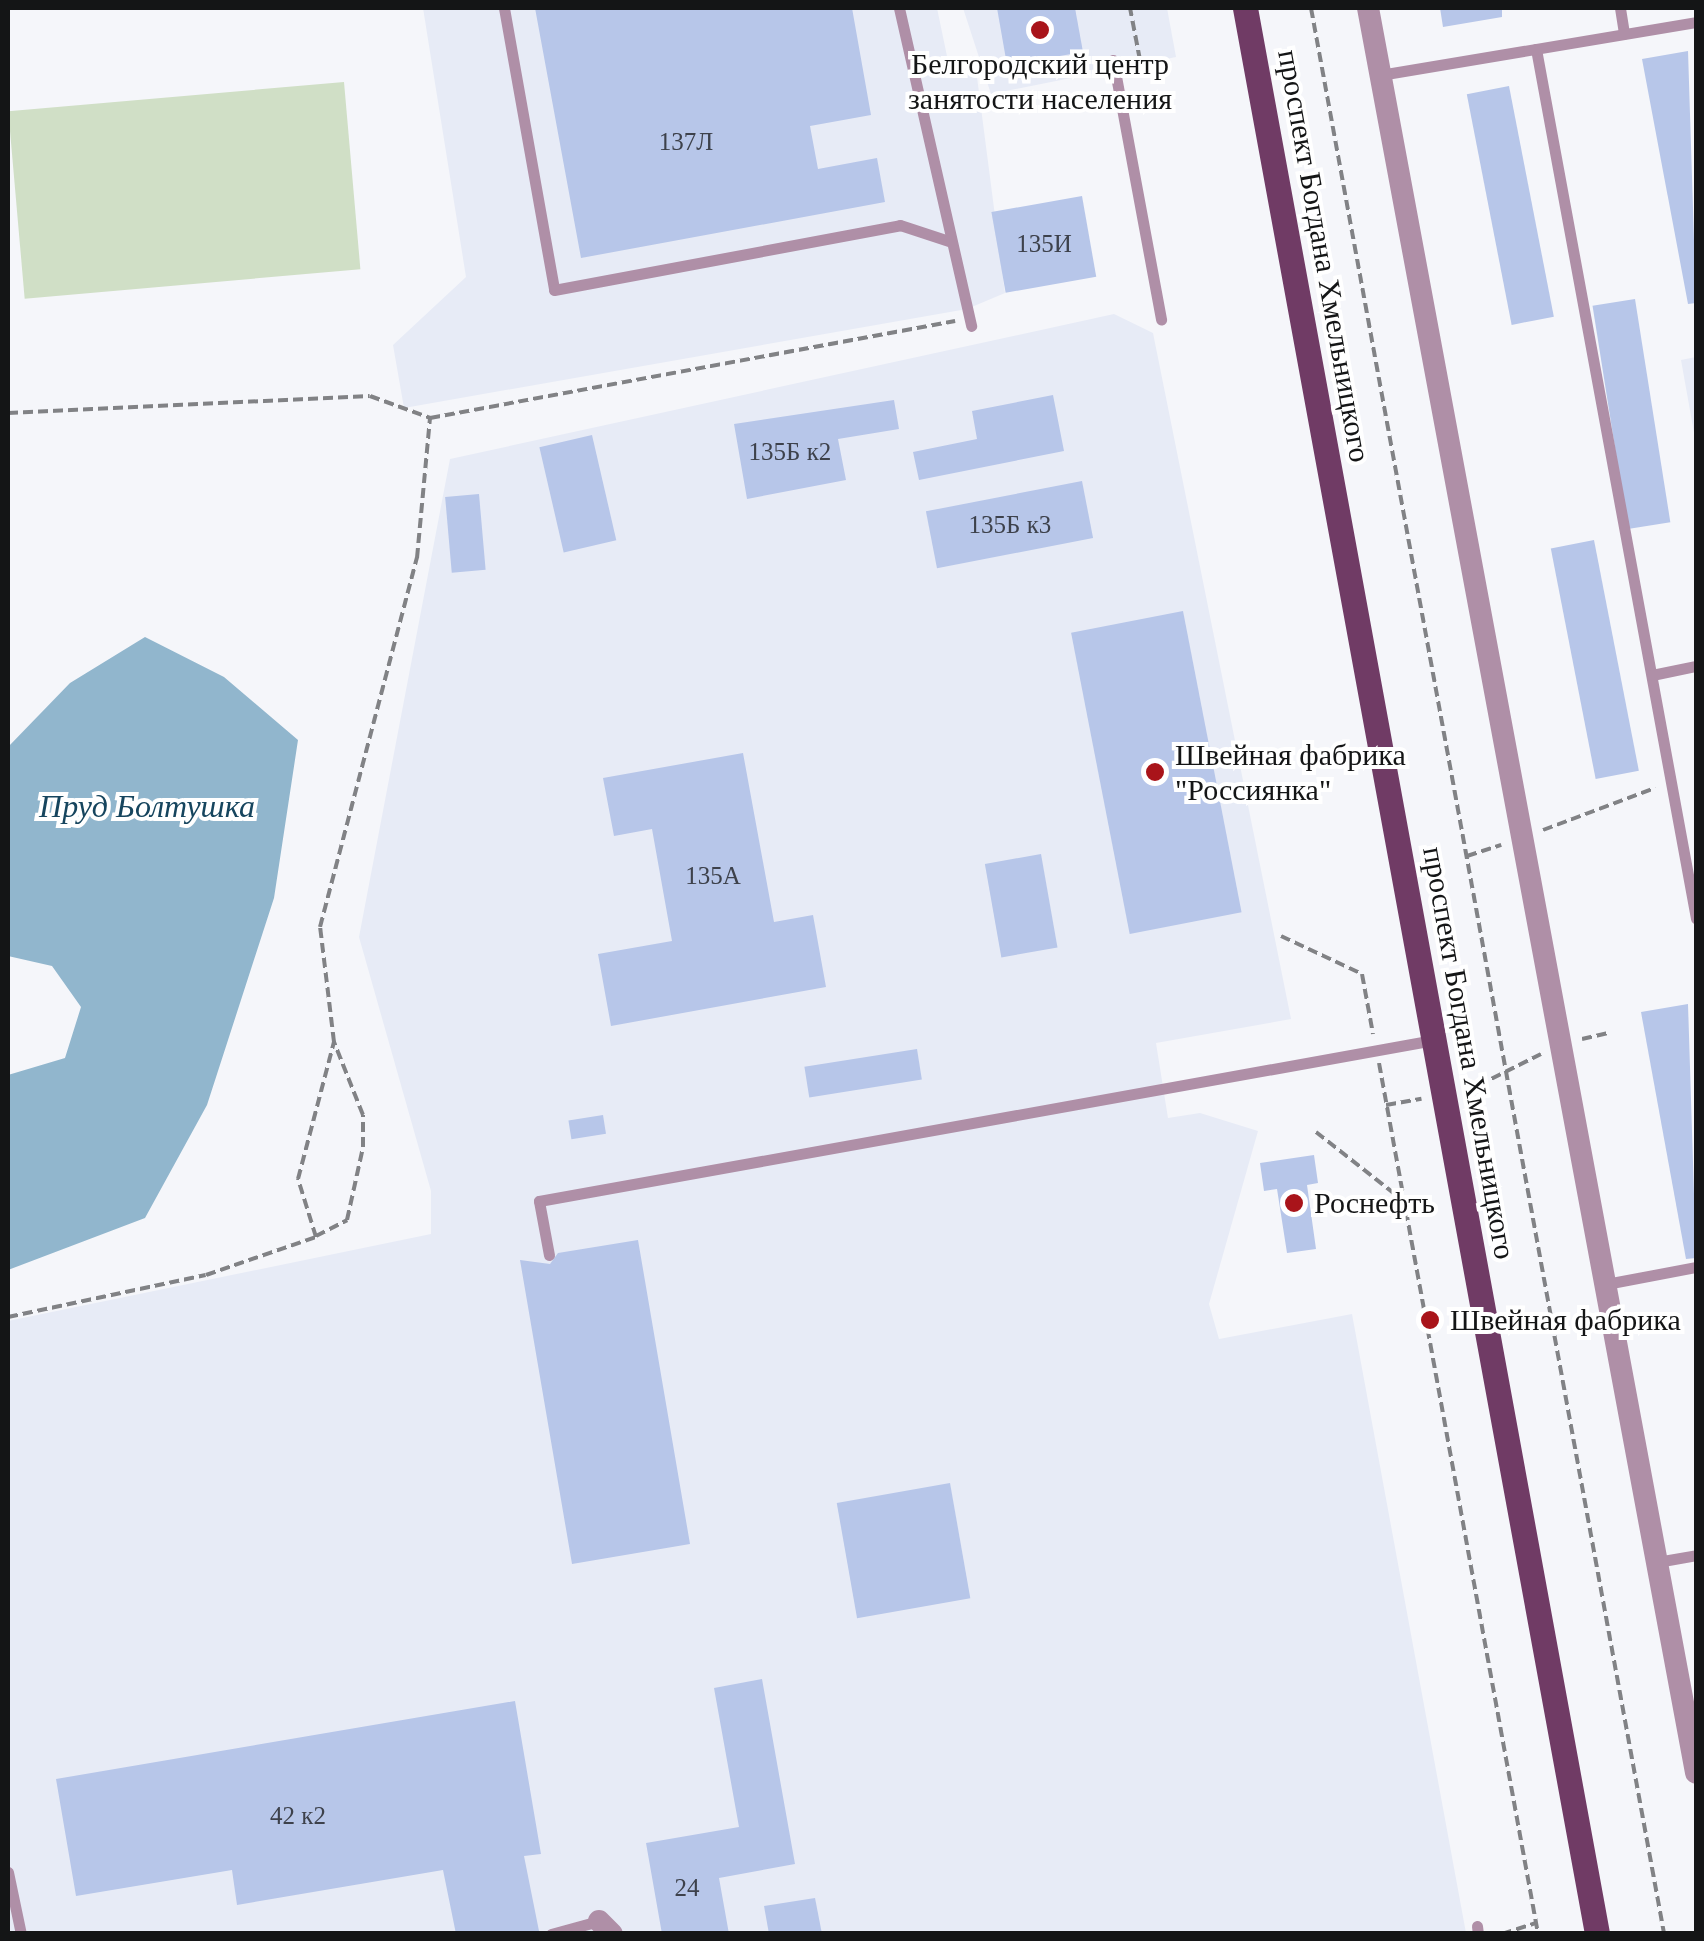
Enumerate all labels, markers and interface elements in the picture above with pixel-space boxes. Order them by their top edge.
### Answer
marker: Белгородский центр занятости населения [1029,19,1051,41]
place label: Белгородский центр занятости населения [908,46,1172,116]
street label: проспект Богдана Хмельницкого [1270,47,1378,465]
house number: 137Л [659,127,713,157]
house number: 135И [1016,229,1072,259]
house number: 135Б к2 [749,437,831,467]
house number: 135Б к3 [969,510,1051,540]
place label: Швейная фабрика "Россиянка" [1175,737,1406,808]
marker: Швейная фабрика "Россиянка" [1144,761,1166,783]
water label: Пруд Болтушка [39,787,255,825]
street label: проспект Богдана Хмельницкого [1415,844,1523,1262]
house number: 135А [685,861,741,891]
place label: Роснефть [1314,1185,1435,1221]
marker: Роснефть [1283,1192,1305,1214]
place label: Швейная фабрика [1450,1302,1681,1338]
marker: Швейная фабрика [1419,1309,1441,1331]
house number: 42 к2 [270,1801,326,1831]
house number: 24 [674,1873,700,1903]

